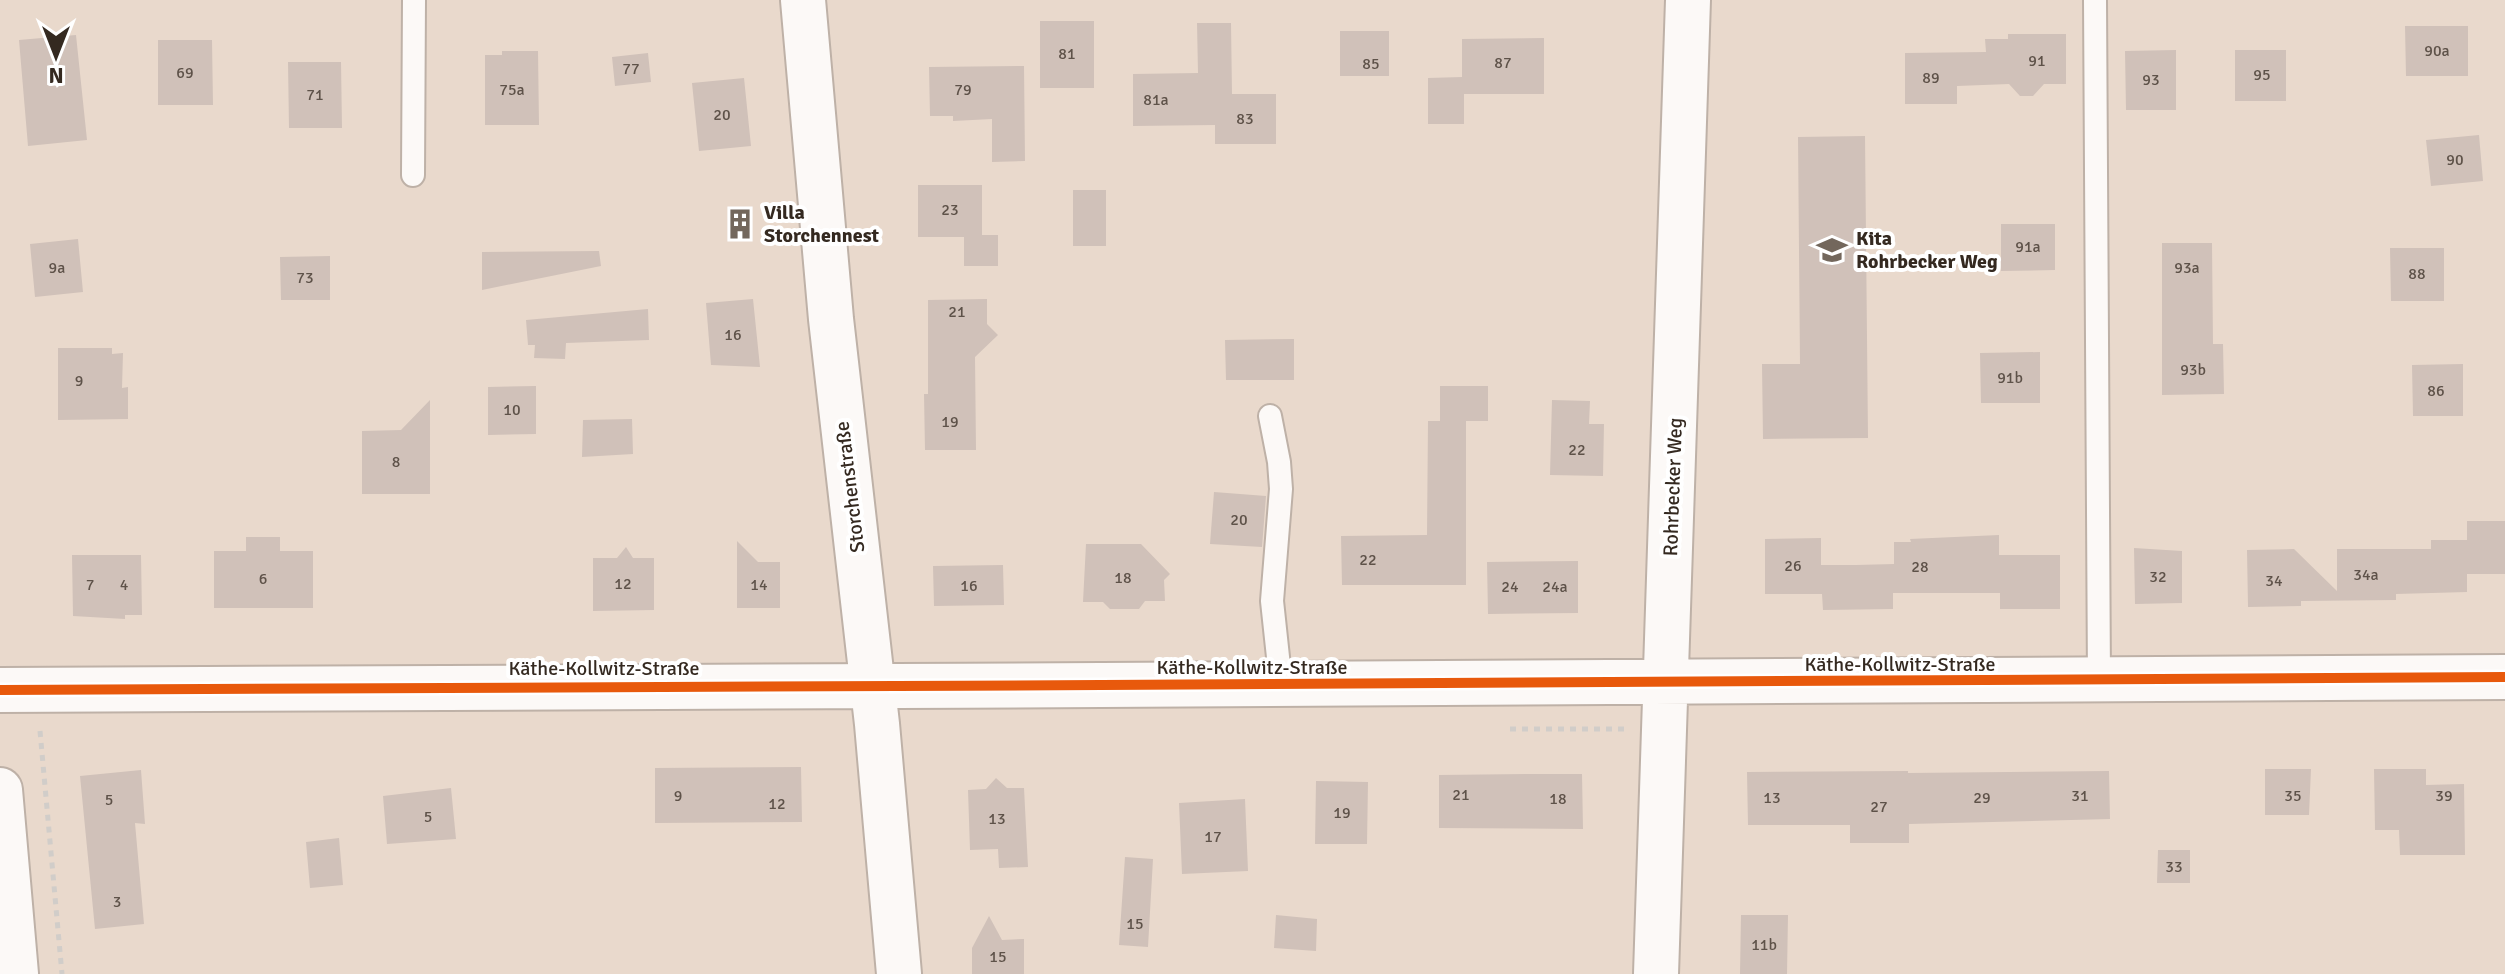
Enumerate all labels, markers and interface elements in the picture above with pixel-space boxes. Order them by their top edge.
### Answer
north arrow [16,16,96,96]
house number: 90a [2424,41,2450,61]
house number: 81 [1058,44,1076,64]
house number: 91 [2028,51,2046,71]
house number: 87 [1494,53,1512,73]
house number: 85 [1362,54,1380,74]
house number: 77 [622,59,640,79]
text: N [48,62,64,89]
house number: 69 [176,63,194,83]
house number: 95 [2253,65,2271,85]
house number: 89 [1922,68,1940,88]
house number: 93 [2142,70,2160,90]
house number: 75a [499,80,525,100]
house number: 79 [954,80,972,100]
house number: 71 [306,85,324,105]
house number: 81a [1143,90,1169,110]
house number: 20 [713,105,731,125]
house number: 83 [1236,109,1254,129]
house number: 90 [2446,150,2464,170]
place label: Villa Storchennest [764,200,880,248]
house number: 23 [941,200,959,220]
building icon: Villa Storchennest [723,207,757,241]
place label: Kita Rohrbecker Weg [1856,226,1998,274]
school or university icon: Kita Rohrbecker Weg [1815,233,1849,267]
house number: 91a [2015,237,2041,257]
house number: 9a [49,258,65,278]
house number: 93a [2174,258,2200,278]
house number: 88 [2408,264,2426,284]
house number: 73 [296,268,314,288]
house number: 21 [948,302,966,322]
house number: 16 [724,325,742,345]
house number: 93b [2180,360,2206,380]
house number: 91b [1997,368,2023,388]
house number: 9 [75,371,83,391]
house number: 86 [2427,381,2445,401]
house number: 10 [503,400,521,420]
house number: 19 [941,412,959,432]
street label: Rohrbecker Weg [1658,417,1688,557]
street label: Storchenstraße [830,420,870,554]
house number: 22 [1568,440,1586,460]
house number: 8 [392,452,400,472]
house number: 20 [1230,510,1248,530]
house number: 22 [1359,550,1377,570]
house number: 26 [1784,556,1802,576]
house number: 28 [1911,557,1929,577]
house number: 34a [2353,565,2379,585]
house number: 32 [2149,567,2167,587]
house number: 18 [1114,568,1132,588]
house number: 6 [259,569,267,589]
house number: 34 [2265,571,2283,591]
house number: 12 [614,574,632,594]
house number: 7 [86,575,94,595]
house number: 4 [120,575,129,595]
house number: 14 [750,575,768,595]
house number: 16 [960,576,978,596]
house number: 24 [1501,577,1519,597]
house number: 24a [1542,577,1568,597]
street label: Käthe-Kollwitz-Straße [1804,652,1996,677]
street label: Käthe-Kollwitz-Straße [1156,655,1348,680]
street label: Käthe-Kollwitz-Straße [508,656,700,681]
house number: 21 [1452,785,1470,805]
house number: 9 [674,786,682,806]
house number: 31 [2071,786,2089,806]
house number: 35 [2284,786,2302,806]
house number: 39 [2435,786,2453,806]
house number: 13 [1763,788,1781,808]
house number: 29 [1973,788,1991,808]
house number: 18 [1549,789,1567,809]
house number: 5 [105,790,113,810]
house number: 12 [768,794,786,814]
house number: 27 [1870,797,1888,817]
house number: 19 [1333,803,1351,823]
house number: 5 [424,807,432,827]
house number: 13 [988,809,1006,829]
house number: 17 [1204,827,1222,847]
house number: 33 [2165,857,2183,877]
house number: 3 [113,892,121,912]
house number: 15 [1126,914,1144,934]
house number: 11b [1751,935,1777,955]
house number: 15 [989,947,1007,967]

